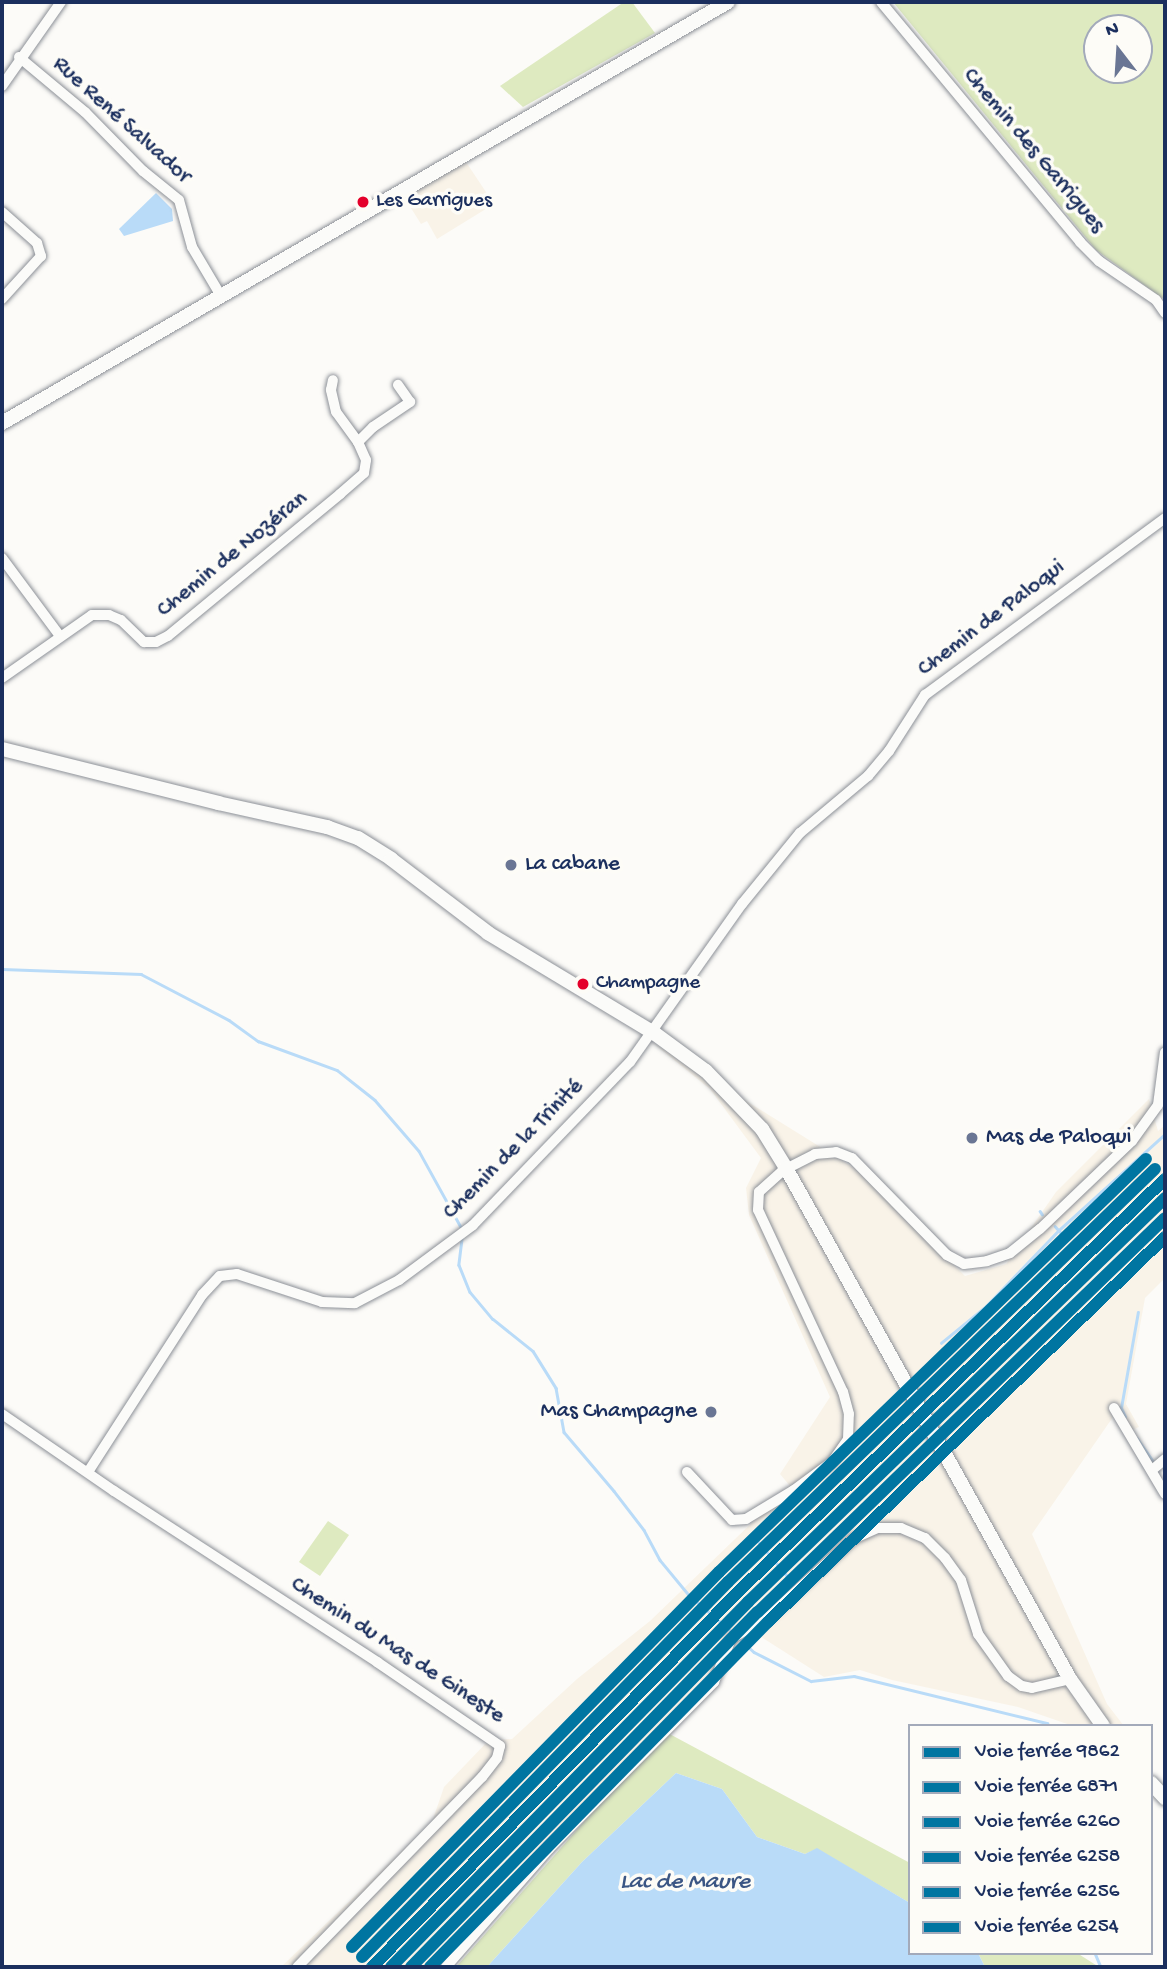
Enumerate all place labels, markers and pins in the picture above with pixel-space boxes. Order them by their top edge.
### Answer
place label: Les Garrigues [376,189,492,215]
marker: Les Garrigues [356,195,370,209]
place label: La cabane [525,851,620,879]
marker: La cabane [503,857,519,873]
place label: Champagne [596,971,700,997]
marker: Champagne [576,977,590,991]
place label: Mas de Paloqui [986,1124,1131,1152]
marker: Mas de Paloqui [964,1130,980,1146]
place label: Mas Champagne [540,1398,697,1426]
marker: Mas Champagne [703,1404,719,1420]

